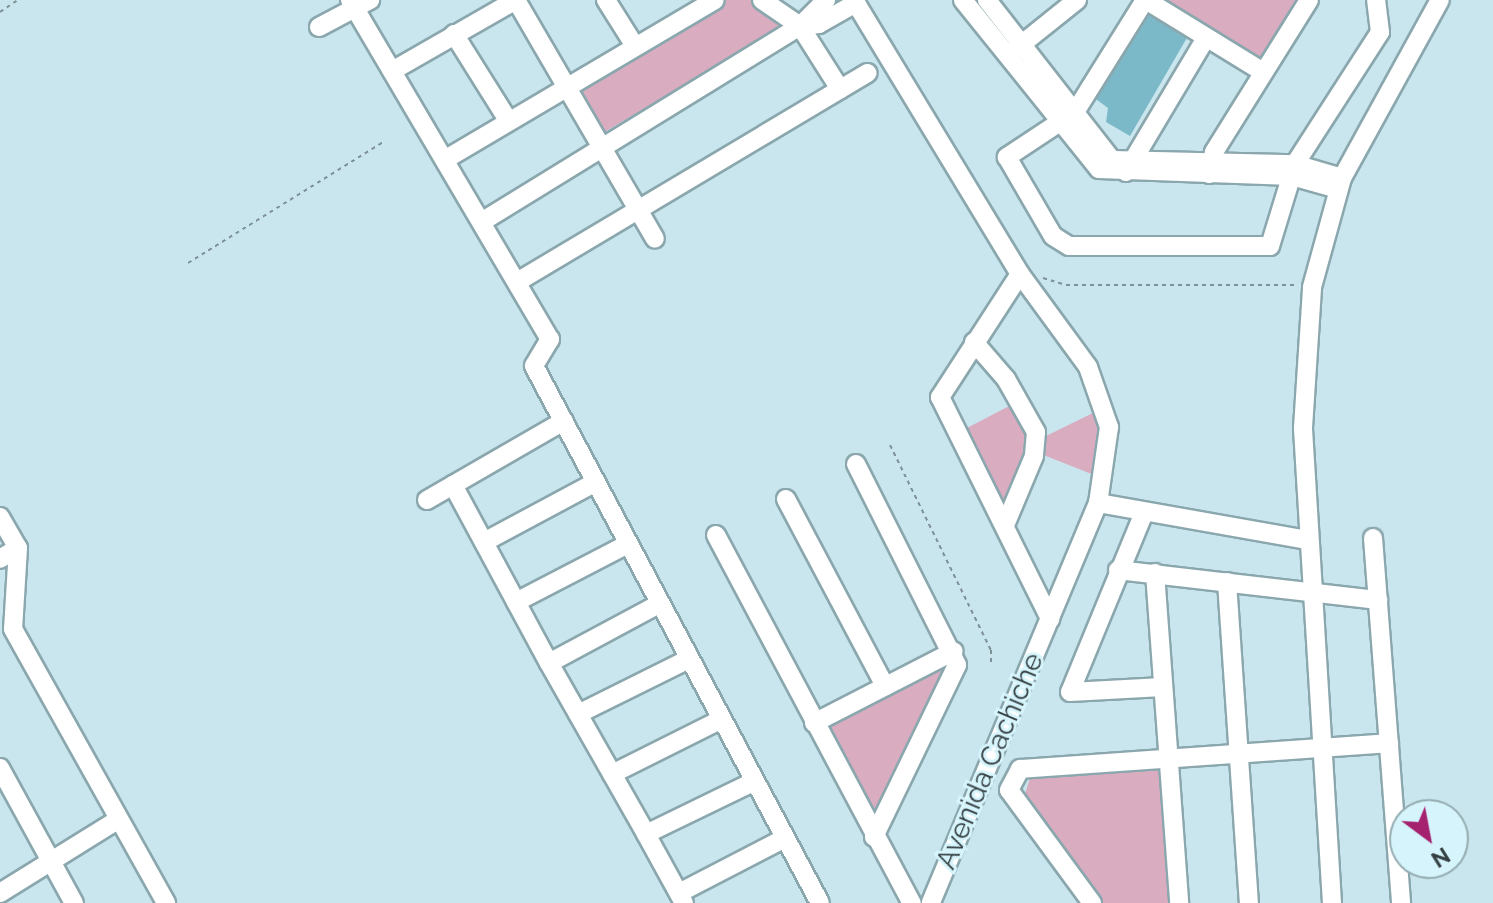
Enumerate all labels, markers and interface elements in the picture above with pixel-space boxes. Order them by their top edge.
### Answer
street label: Avenida Cachiche [929,648,1051,874]
north arrow [1389,799,1469,879]
text: N [1427,842,1455,873]

